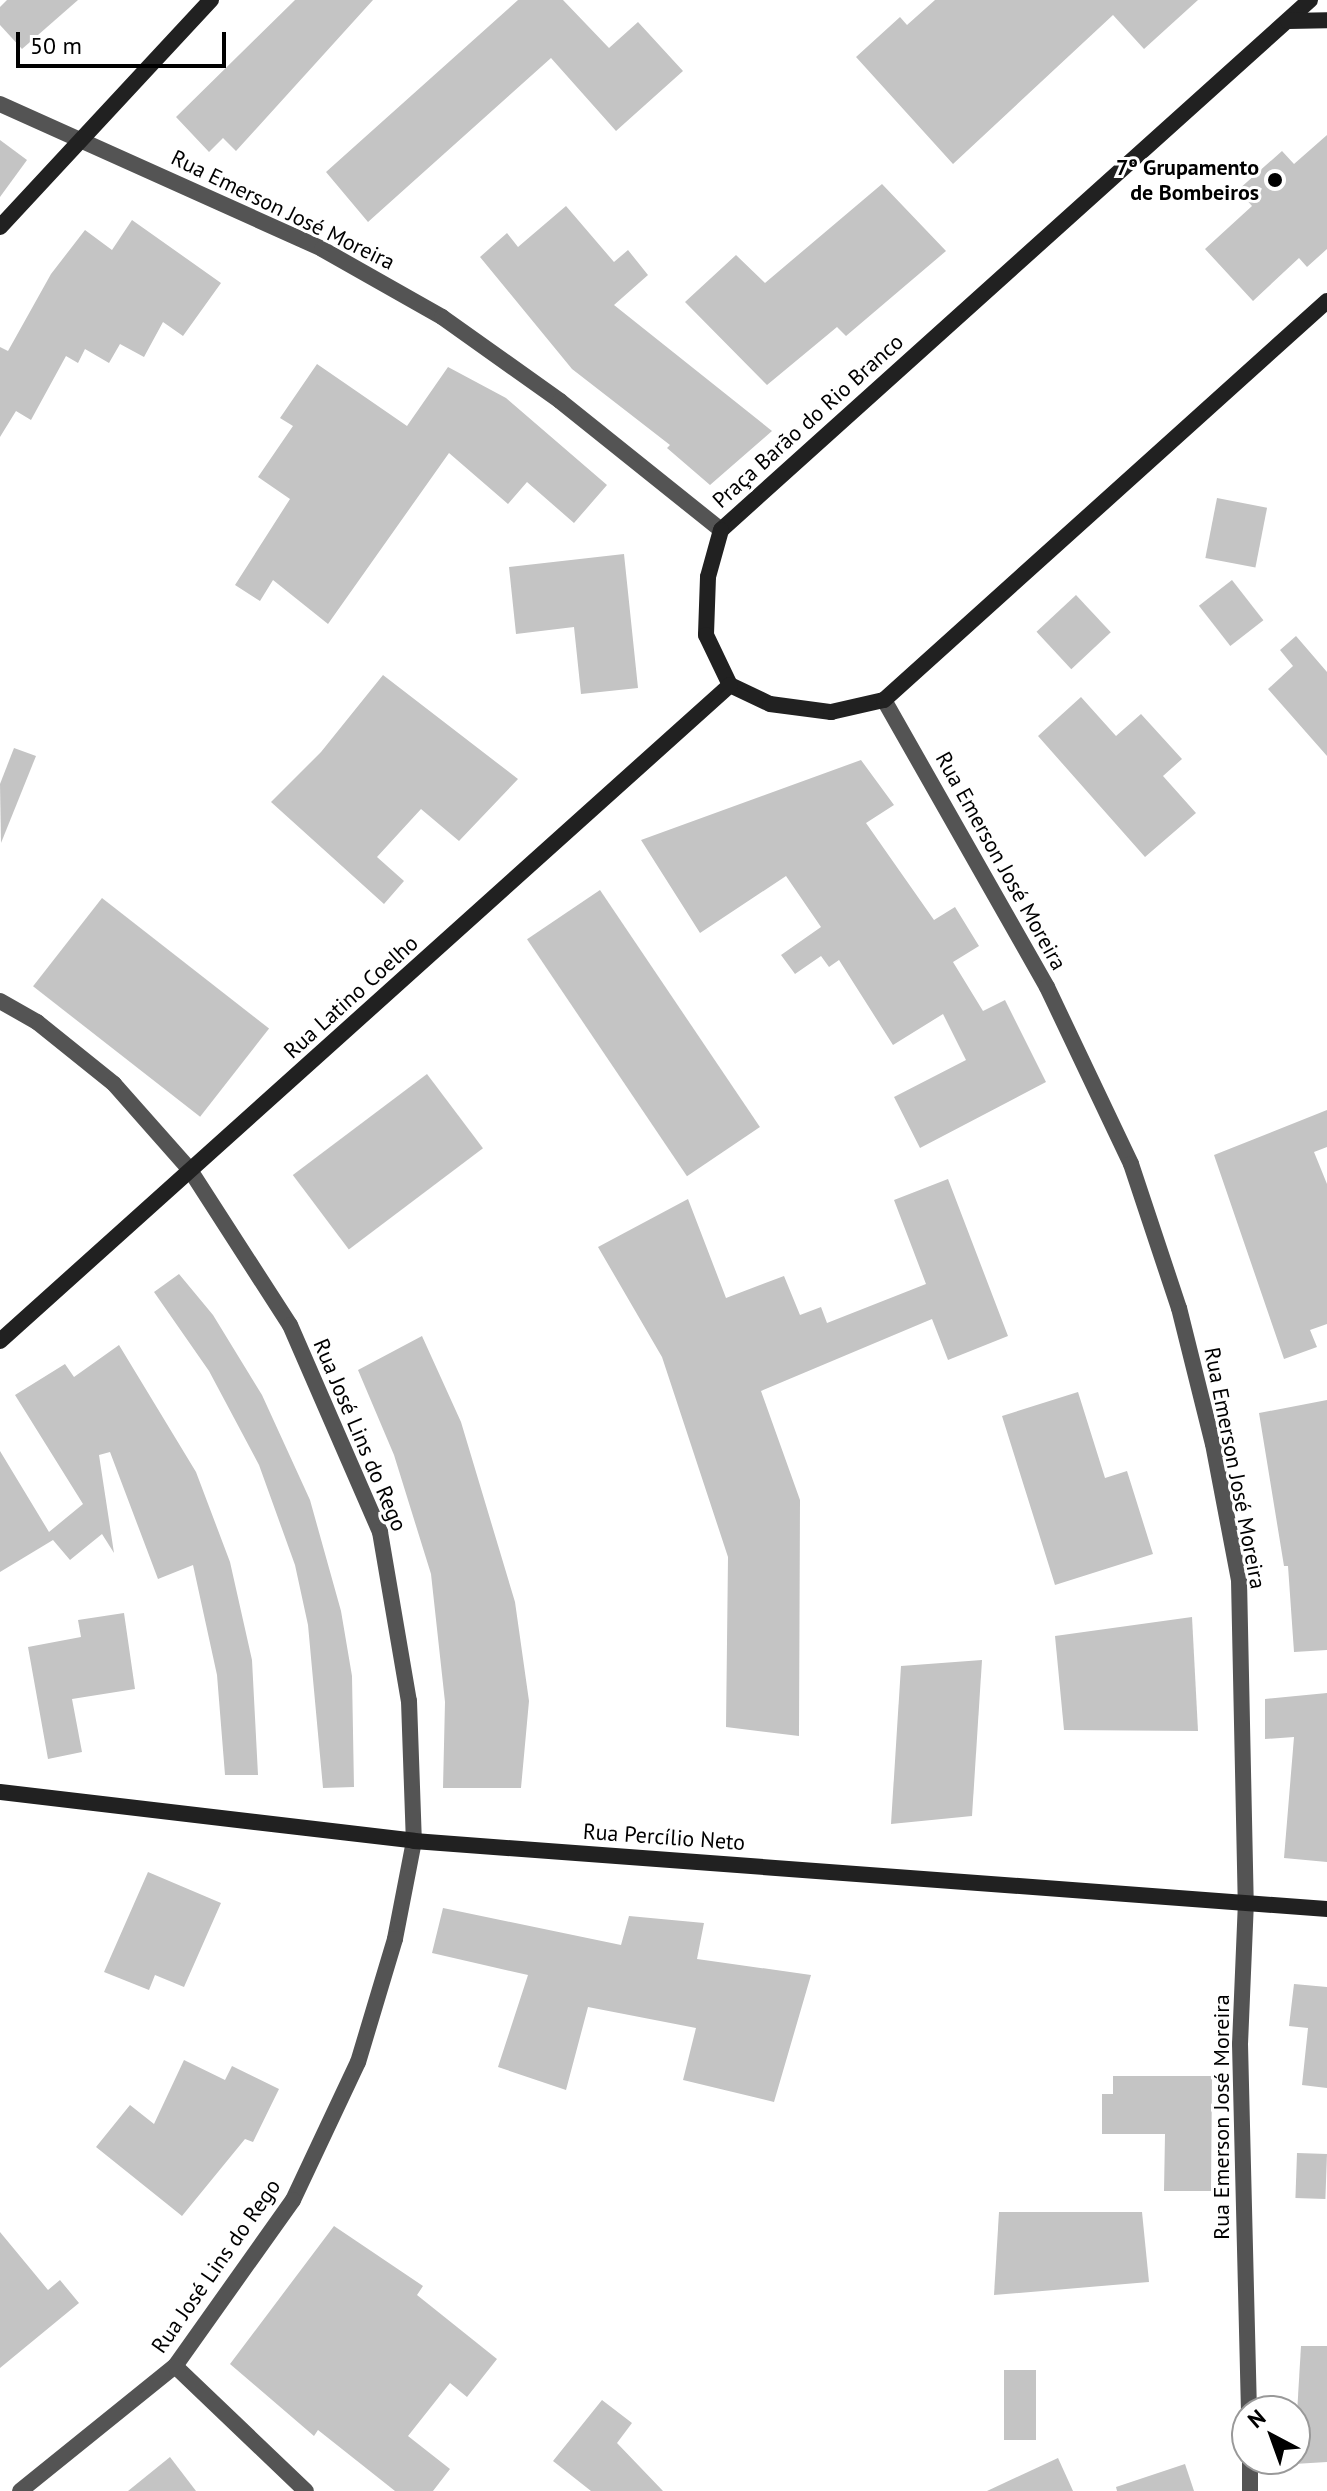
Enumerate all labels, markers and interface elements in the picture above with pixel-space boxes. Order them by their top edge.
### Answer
scale bar [20,16,230,66]
text: 50 m [30,30,82,61]
street label: Rua Emerson José Moreira [167,144,399,276]
place label: 7º Grupamento de Bombeiros [1116,154,1259,206]
marker: 7º Grupamento de Bombeiros [1266,171,1284,189]
street label: Praça Barão do Rio Branco [707,329,909,513]
street label: Rua Emerson José Moreira [930,747,1072,975]
street label: Rua Latino Coelho [278,930,424,1064]
street label: Rua José Lins do Rego [307,1335,413,1535]
street label: Rua Emerson José Moreira [1199,1345,1271,1591]
street label: Rua Percílio Neto [582,1818,746,1856]
street label: Rua Emerson José Moreira [1209,1994,1235,2240]
street label: Rua José Lins do Rego [146,2174,286,2358]
north arrow [1231,2395,1311,2475]
text: N [1242,2403,1271,2434]

